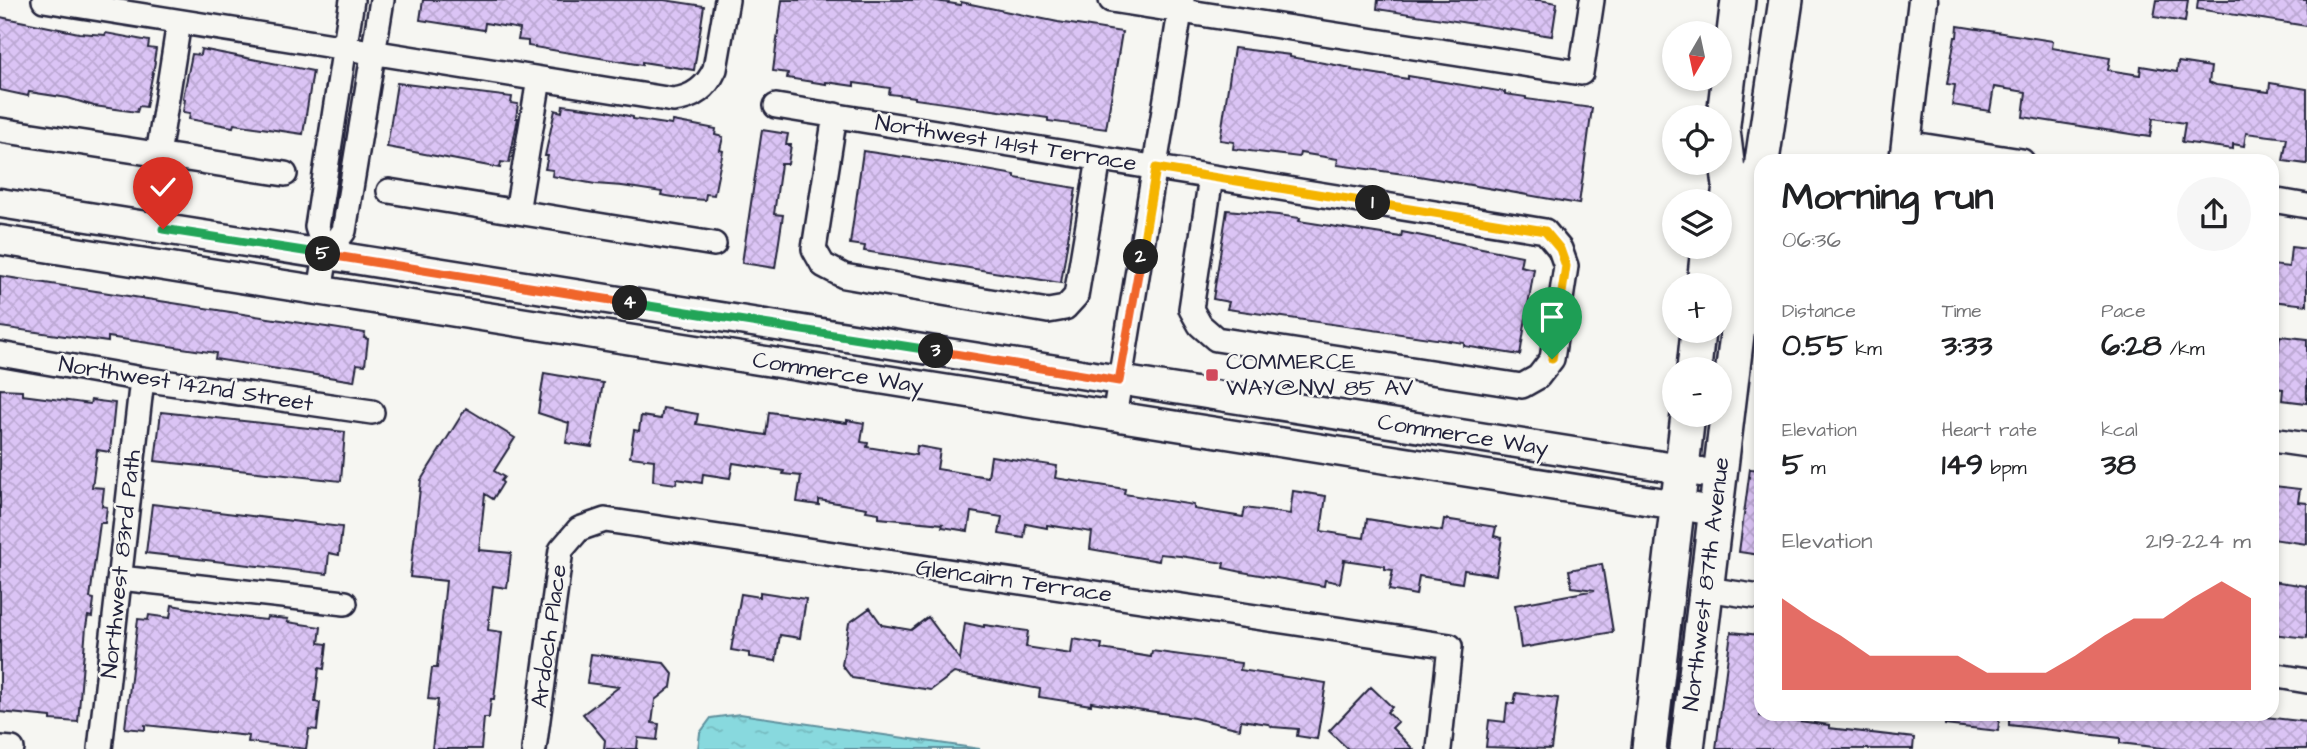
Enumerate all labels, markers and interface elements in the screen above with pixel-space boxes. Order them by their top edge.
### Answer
north arrow [1662,21,1732,91]
map controls [1662,21,1732,427]
button: locate [1662,105,1732,175]
street label: Northwest 141st Terrace [873,107,1139,179]
pin [133,157,193,229]
icon: check [144,168,182,206]
text: Morning run [1782,172,1994,224]
button: share [2177,177,2251,251]
pin: 1 [1356,186,1390,220]
text: 1 [1371,189,1374,216]
button: layers [1662,189,1732,259]
text: 06:36 [1782,224,1841,256]
pin: 5 [306,236,340,272]
text: 5 [316,240,329,267]
pin: 2 [1124,240,1158,274]
text: 2 [1135,243,1146,270]
button: + [1662,273,1732,343]
pin: 4 [612,286,648,320]
pin [1522,287,1582,359]
text: 4 [623,289,636,316]
icon: arrive [1533,298,1571,336]
text: Distance [1782,298,1856,325]
text: Time [1942,298,1981,325]
text: Pace [2101,298,2145,325]
text: 0.55 [1782,325,1848,367]
text: 3:33 [1942,325,1992,367]
text: 6:28 [2101,325,2162,367]
pin: 3 [918,334,954,368]
text: km [1848,336,1882,363]
text: /km [2162,336,2205,363]
text: 3 [931,337,940,364]
street label: Commerce Way [750,344,926,403]
place label: COMMERCE WAY@NW 85 AV [1226,346,1414,404]
street label: Northwest 142nd Street [57,348,316,420]
button: − [1662,357,1732,427]
marker: COMMERCE WAY@NW 85 AV [1204,367,1220,383]
street label: Commerce Way [1375,406,1551,465]
text: Elevation [1782,417,1857,444]
text: Heart rate [1942,417,2037,444]
text: kcal [2101,417,2138,444]
text: 5 [1782,444,1803,486]
text: 149 [1942,444,1983,486]
text: 38 [2101,444,2136,486]
street label: Northwest 83rd Path [93,448,149,680]
street label: Northwest 87th Avenue [1675,455,1737,713]
text: m [1803,455,1826,482]
text: bpm [1983,455,2027,482]
text: Elevation [1782,525,1873,557]
text: 219–224 m [2146,525,2251,557]
street label: Glencairn Terrace [914,551,1114,611]
street label: Ardoch Place [523,562,575,710]

